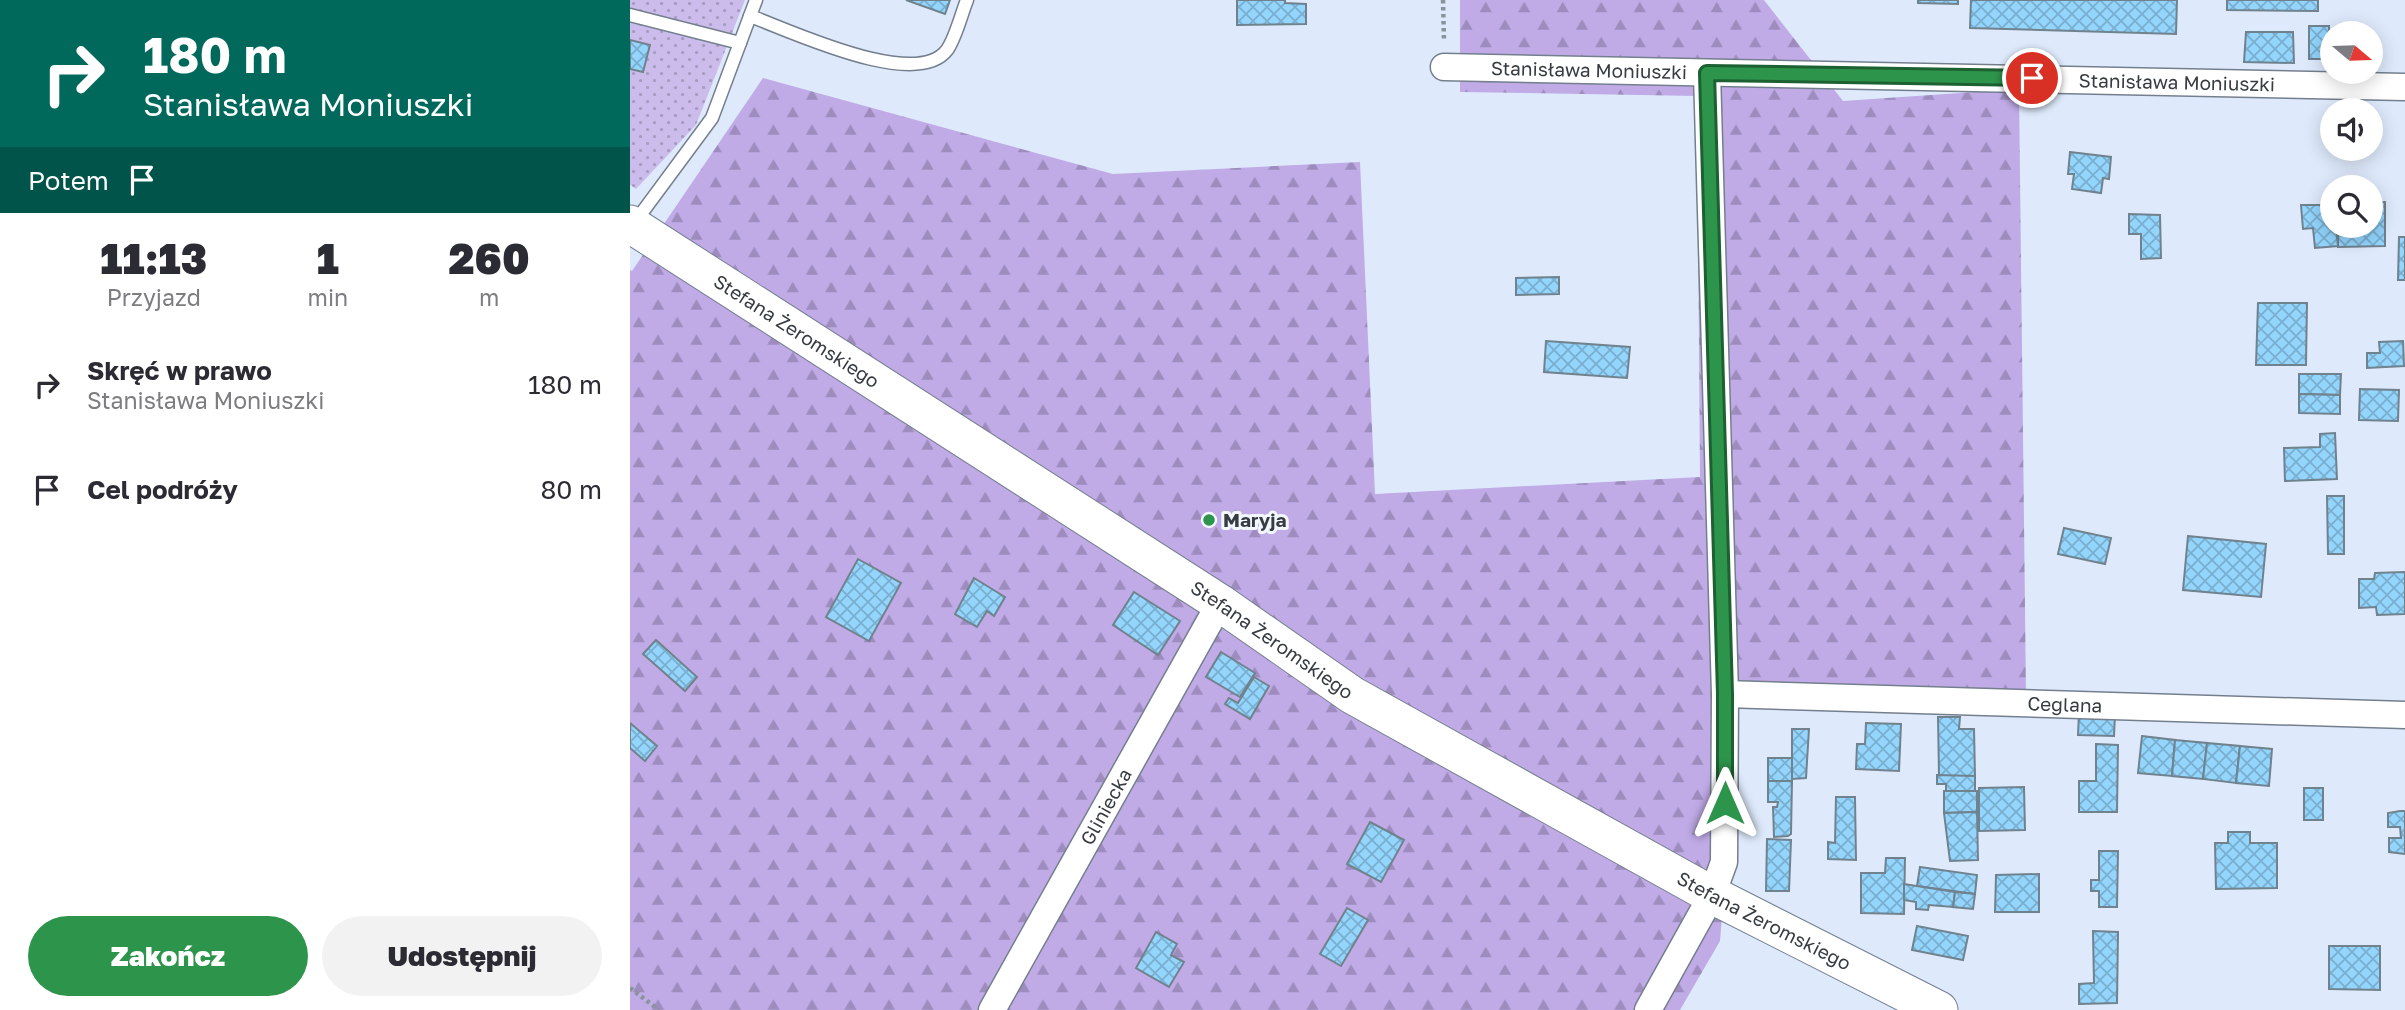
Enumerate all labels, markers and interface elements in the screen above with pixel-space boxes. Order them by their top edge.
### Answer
north arrow [2320,21,2384,84]
map controls [2320,21,2383,238]
text: 180 m [143,25,287,84]
icon: right [28,28,119,119]
pin [2002,48,2062,108]
street label: Stanisława Moniuszki [1491,56,1687,83]
icon: arrive [2013,59,2051,97]
street label: Stanisława Moniuszki [2079,68,2275,95]
text: Stanisława Moniuszki [143,85,473,123]
button: sound [2320,98,2383,161]
icon: arrive [123,161,161,199]
text: Potem [28,165,109,196]
button: search [2320,175,2383,238]
text: 11:13 [100,233,207,283]
text: 1 [317,233,339,283]
text: 260 [449,233,530,283]
street label: Stefana Żeromskiego [710,269,884,392]
text: Przyjazd [107,283,201,311]
text: min [308,283,348,311]
text: m [479,283,499,311]
text: Skręć w prawo [87,355,272,386]
icon: right [28,366,66,404]
text: 180 m [528,369,602,400]
text: Stanisława Moniuszki [87,386,324,414]
icon: arrive [28,471,66,509]
text: Cel podróży [87,474,238,505]
text: 80 m [541,474,602,505]
place label: Maryja [1223,508,1286,531]
marker: Maryja [1201,512,1217,528]
street label: Stefana Żeromskiego [1187,575,1358,703]
street label: Ceglana [2027,691,2103,717]
street label: Gliniecka [1075,764,1136,849]
position arrow [1688,766,1762,840]
street label: Stefana Żeromskiego [1673,866,1855,974]
button: Zakończ [28,916,308,996]
button: Udostępnij [322,916,602,996]

